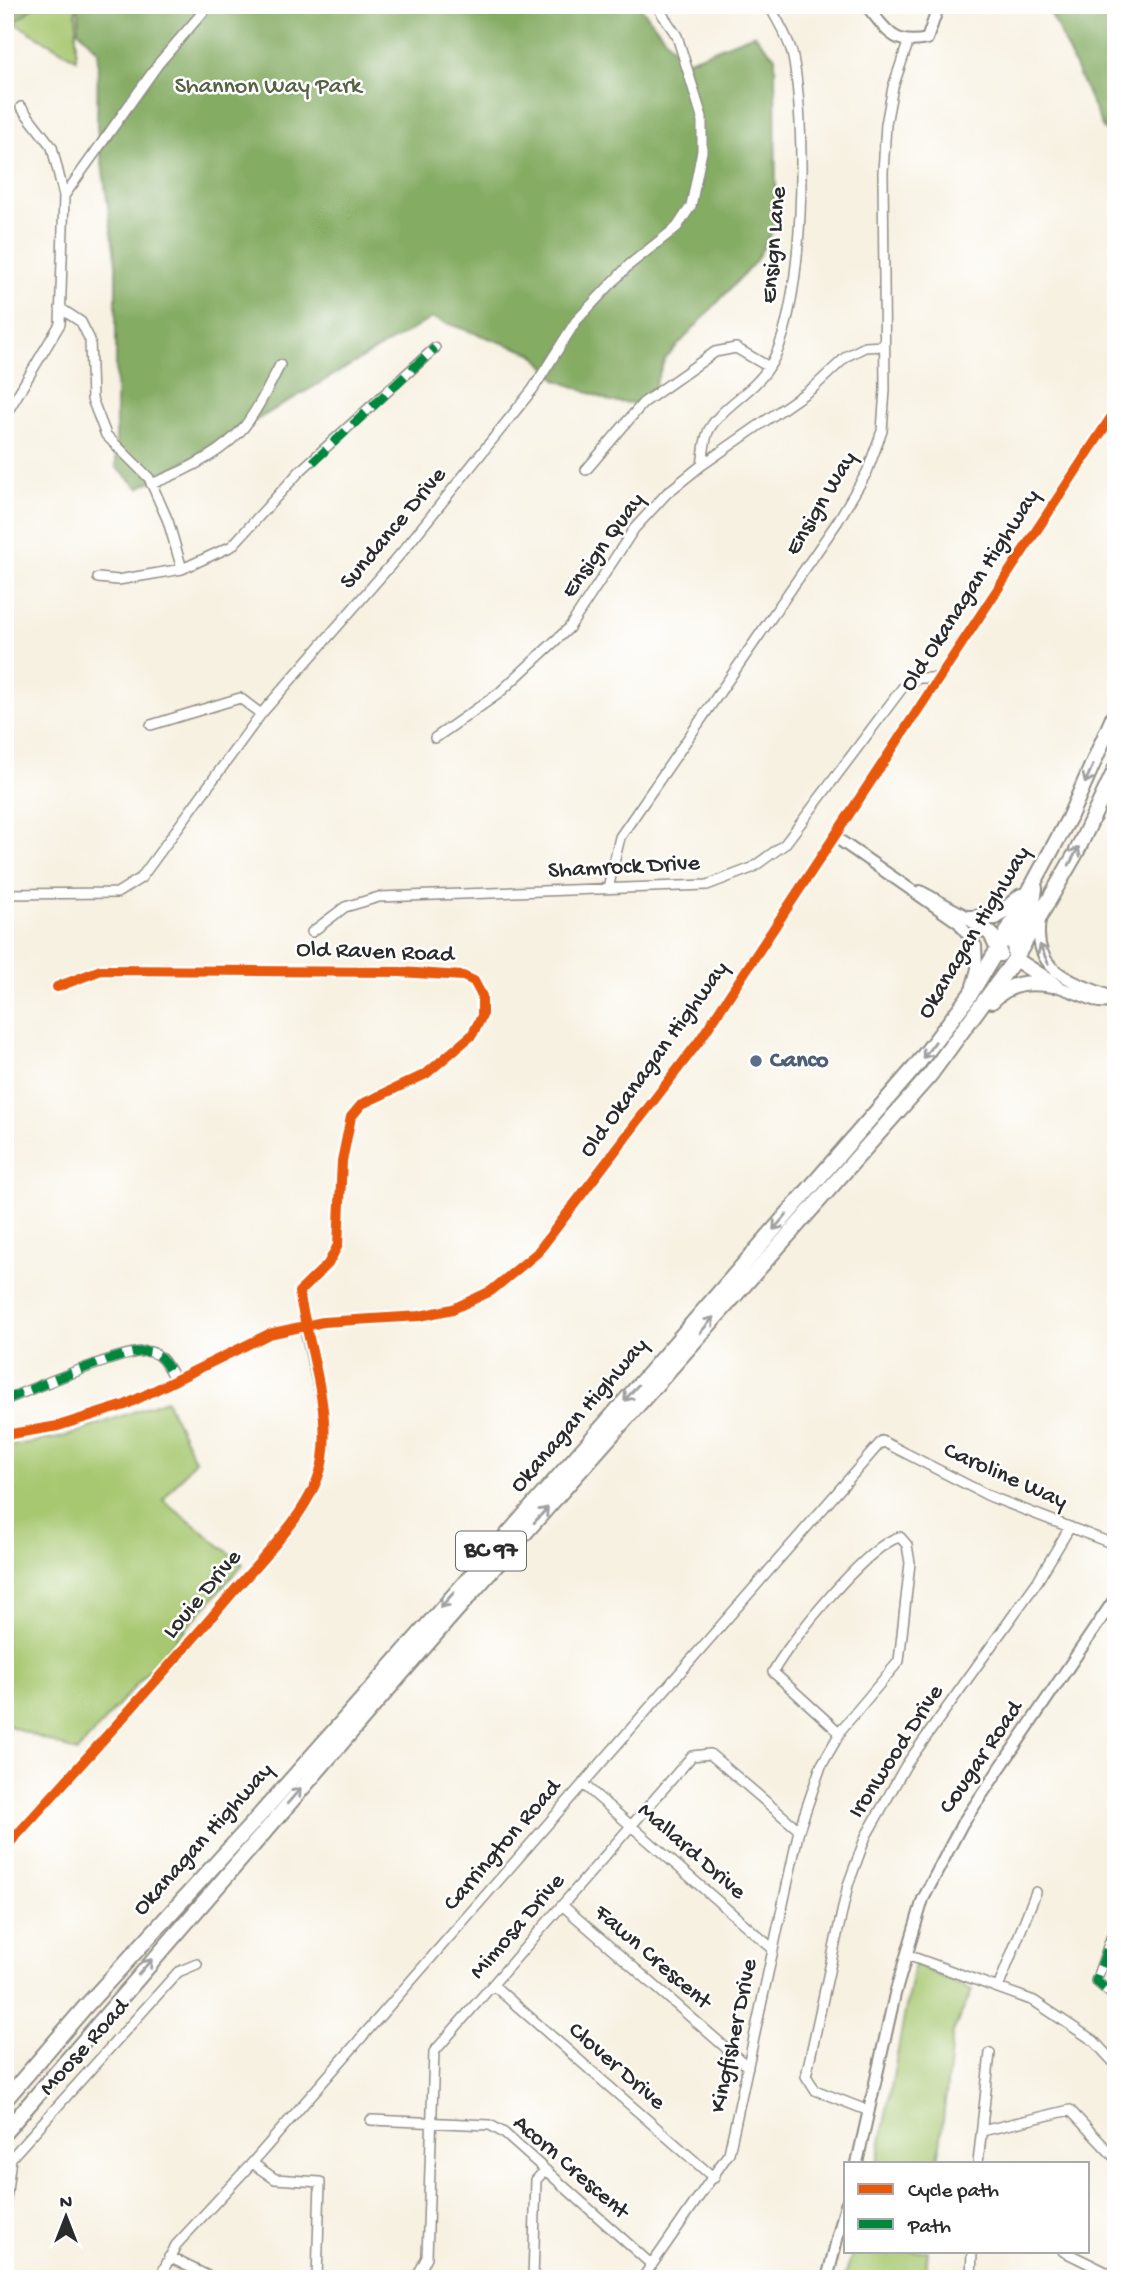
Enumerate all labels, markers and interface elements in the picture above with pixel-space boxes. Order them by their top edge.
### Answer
park label: Shannon Way Park [175,73,364,102]
street label: Ensign Lane [755,185,795,305]
street label: Ensign Way [780,446,865,561]
street label: Sundance Drive [334,461,454,596]
street label: Old Okanagan Highway [895,484,1048,698]
street label: Ensign Quay [556,487,652,605]
one-way arrow [1082,763,1095,784]
street label: Okanagan Highway [912,841,1038,1025]
one-way arrow [1067,847,1081,867]
street label: Shamrock Drive [547,850,701,886]
street label: Old Raven Road [296,936,456,970]
one-way arrow [1037,943,1050,964]
street label: Old Okanagan Highway [574,956,736,1164]
one-way arrow [921,1040,936,1058]
place label: Canco [770,1047,829,1076]
marker: Canco [748,1053,764,1069]
one-way arrow [772,1212,788,1230]
one-way arrow [699,1317,715,1335]
street label: Okanagan Highway [505,1332,656,1500]
one-way arrow [623,1384,639,1402]
street label: Caroline Way [938,1437,1072,1517]
one-way arrow [533,1507,550,1524]
road number: BC 97 [456,1532,526,1570]
street label: Louie Drive [157,1544,249,1646]
one-way arrow [439,1591,455,1609]
street label: Ironwood Drive [843,1679,951,1824]
street label: Cougar Road [934,1694,1032,1820]
street label: Okanagan Highway [127,1757,281,1923]
street label: Carrington Road [438,1773,569,1918]
one-way arrow [286,1787,302,1805]
street label: Mallard Drive [631,1797,752,1907]
street label: Mimosa Drive [464,1867,572,1986]
street label: Fawn Crescent [587,1899,718,2018]
street label: Kingfisher Drive [705,1956,766,2116]
one-way arrow [137,1959,153,1977]
street label: Moose Road [34,1992,138,2103]
street label: Clover Drive [561,2017,671,2118]
street label: Acorn Crescent [506,2110,636,2228]
legend [844,2162,1090,2252]
text: Cycle path [908,2180,999,2205]
north arrow [32,2182,102,2252]
text: N [60,2192,72,2215]
text: Path [907,2216,951,2241]

